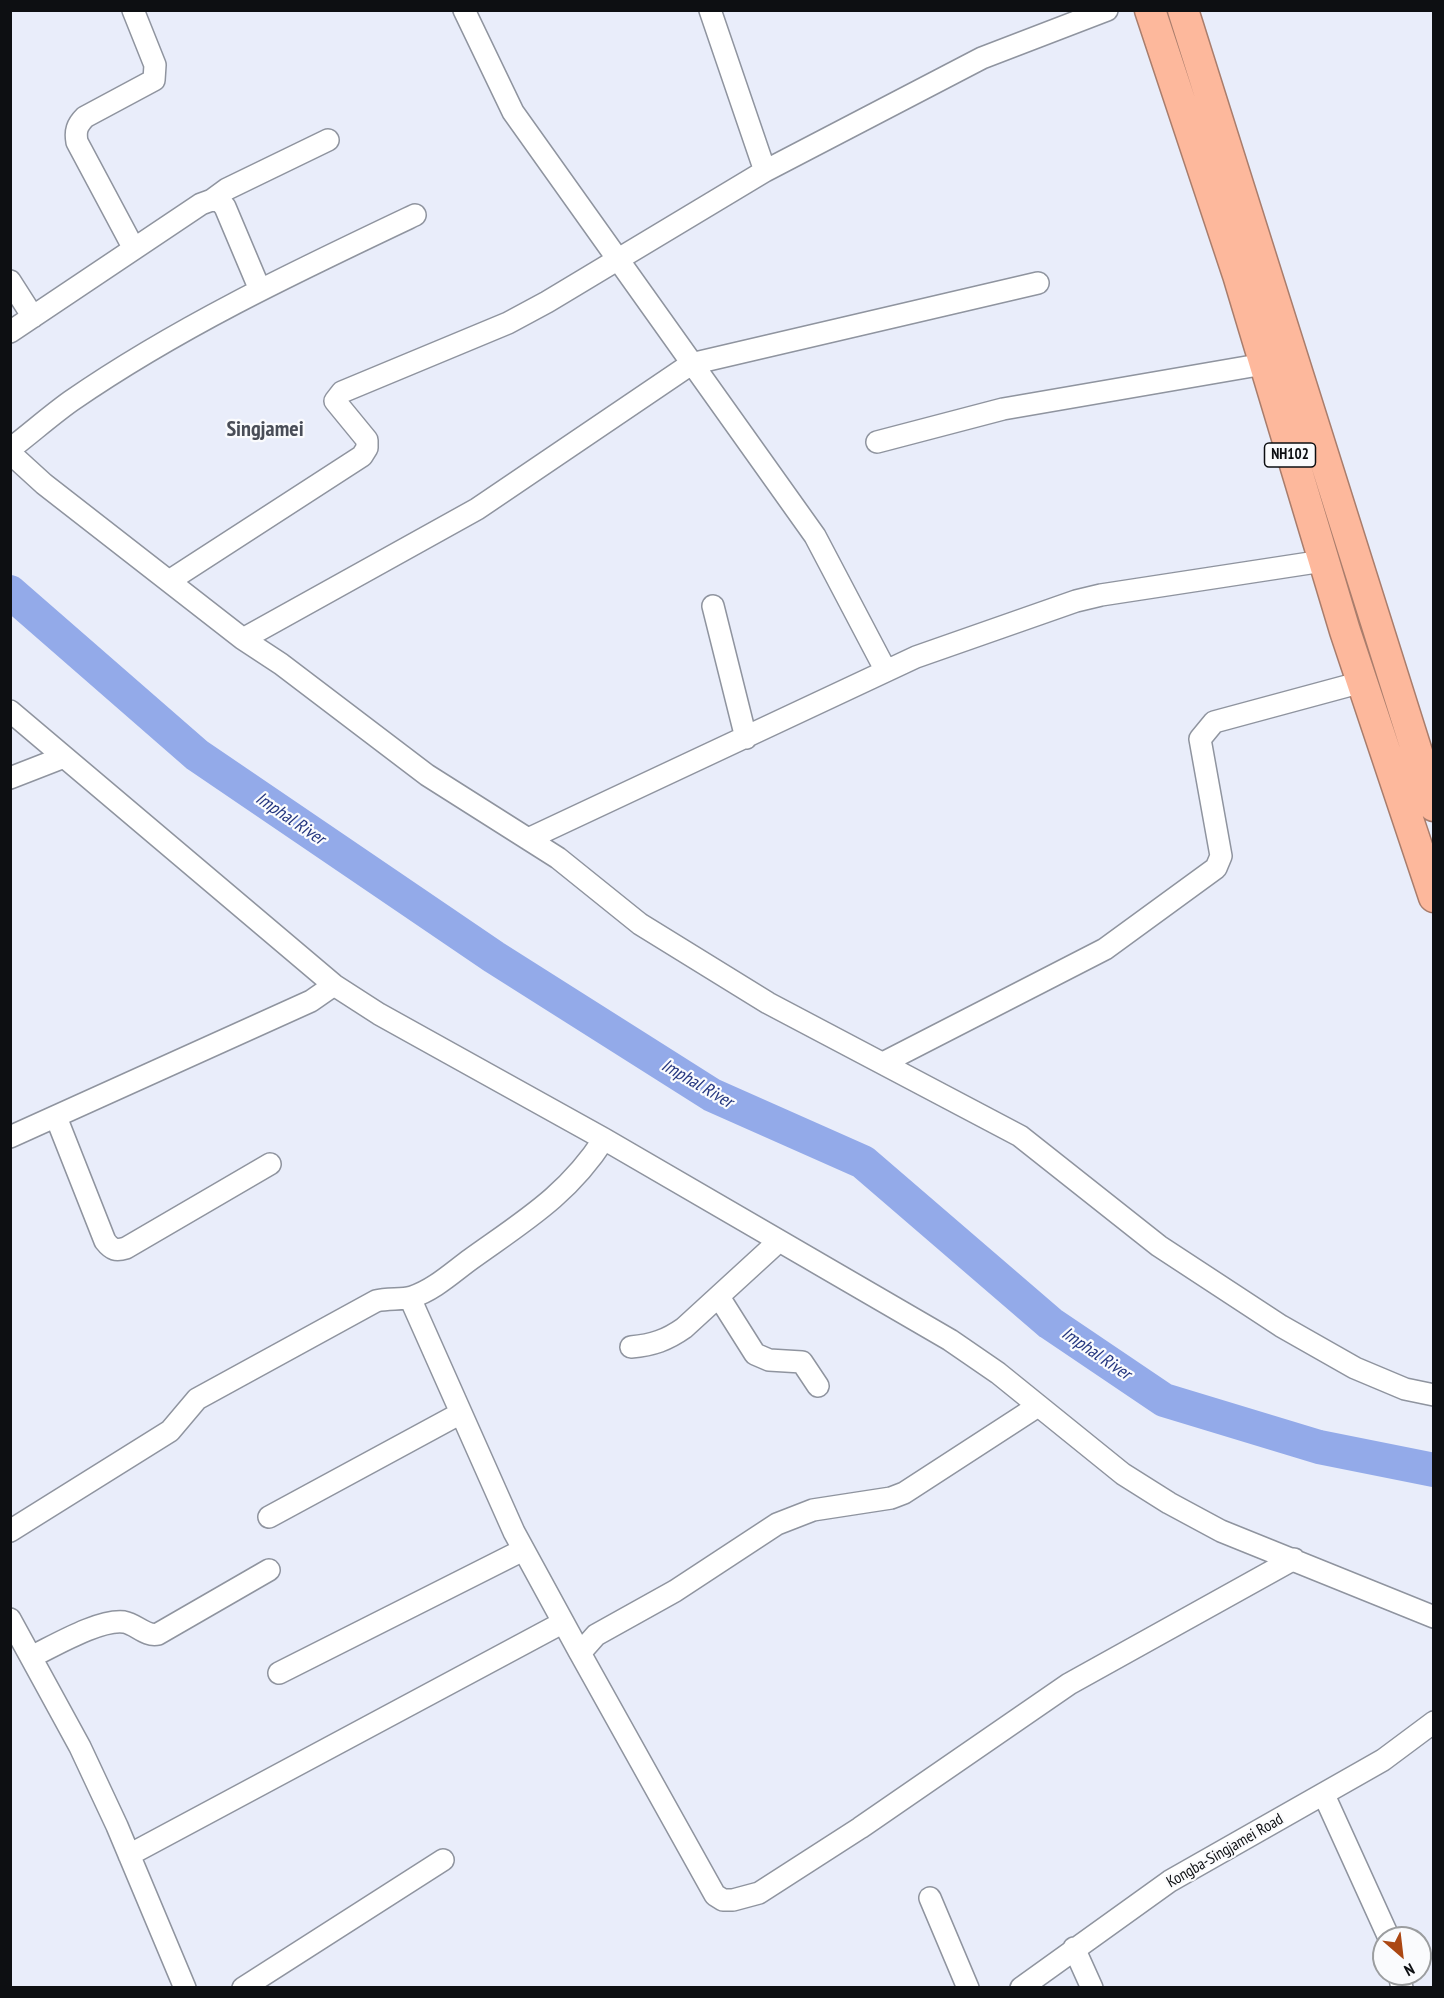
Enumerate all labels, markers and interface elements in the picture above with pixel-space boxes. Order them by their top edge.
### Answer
district label: Singjamei [226,417,304,443]
road number: NH102 [1264,443,1316,467]
water label: Imphal River [251,788,329,850]
water label: Imphal River [657,1055,737,1113]
water label: Imphal River [1057,1323,1135,1385]
street label: Kongba-Singjamei Road [1163,1810,1287,1892]
north arrow [1372,1926,1432,1986]
text: N [1401,1959,1418,1981]

